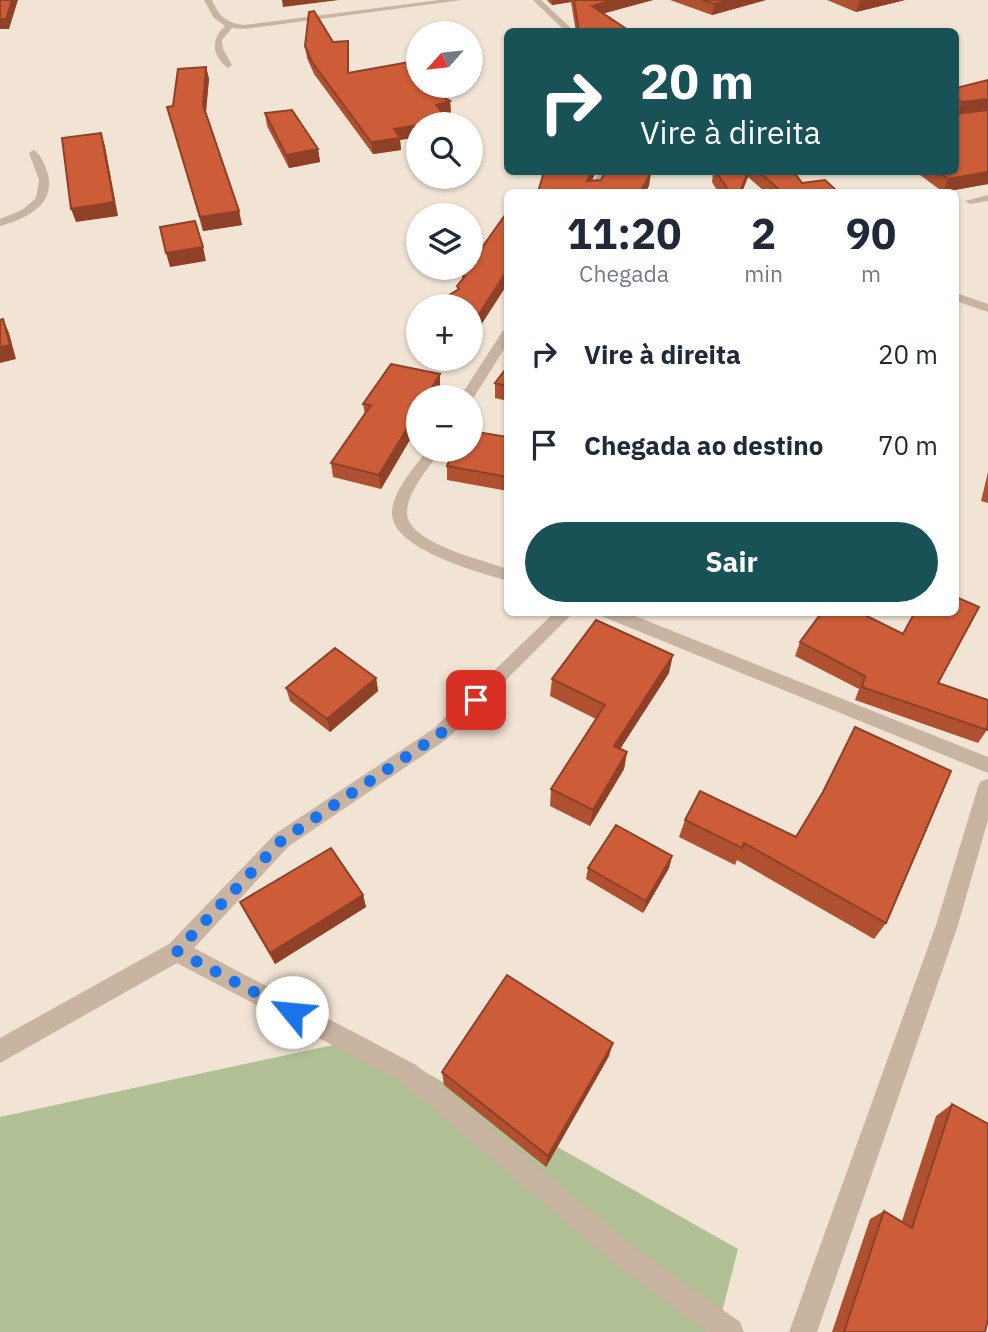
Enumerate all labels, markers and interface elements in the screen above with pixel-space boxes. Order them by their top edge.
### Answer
north arrow [406,21,483,98]
map controls [406,21,483,462]
text: 20 m [640,49,754,112]
icon: right [525,56,616,147]
text: Vire à direita [640,111,821,153]
button: search [406,112,483,189]
button: layers [406,203,483,280]
text: 11:20 [567,206,681,261]
text: 2 [751,206,776,261]
text: 90 [846,206,896,261]
text: Chegada [579,258,669,288]
text: min [744,258,783,288]
text: m [861,258,881,288]
button: + [406,294,483,371]
icon: right [525,335,563,373]
text: Vire à direita [584,337,741,371]
text: 20 m [878,337,938,371]
button: − [406,385,483,462]
icon: arrive [525,426,563,464]
text: Chegada ao destino [584,428,823,462]
text: 70 m [878,428,938,462]
button: Sair [525,522,938,602]
pin [446,670,506,730]
icon: arrive [457,681,495,719]
position arrow [255,975,329,1049]

